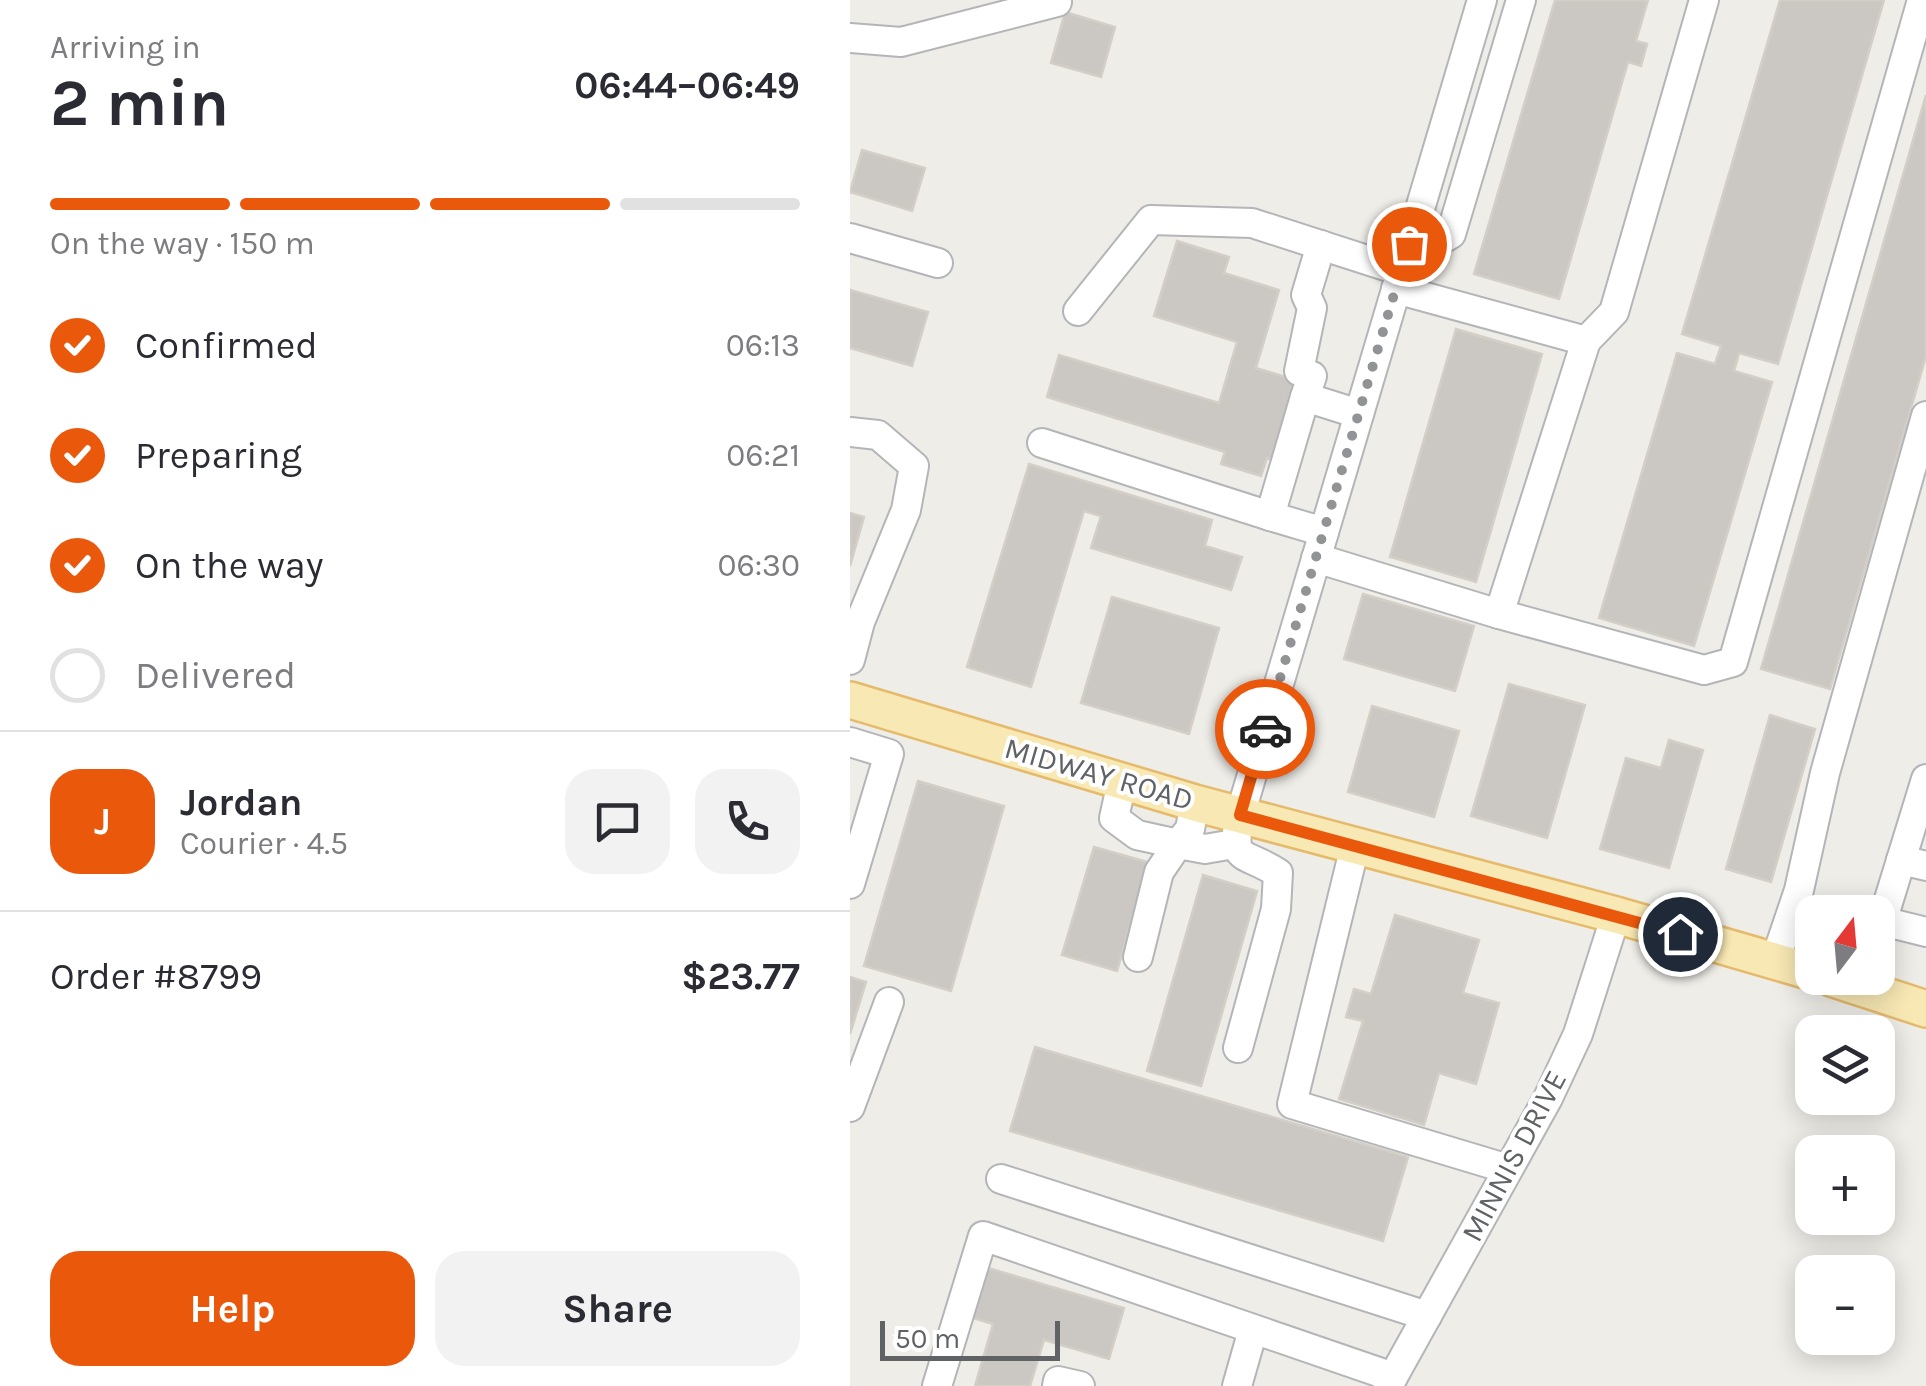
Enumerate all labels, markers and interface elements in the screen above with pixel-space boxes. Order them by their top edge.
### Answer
text: Arriving in [50,29,201,66]
text: 06:44–06:49 [574,63,800,108]
text: 2 min [50,65,229,141]
pin [1367,202,1452,287]
icon: bag [1382,217,1437,272]
text: On the way · 150 m [50,225,315,262]
icon: check [50,318,105,373]
text: Confirmed [135,323,318,368]
text: 06:13 [726,327,800,364]
icon: check [50,428,105,483]
text: Preparing [135,433,302,478]
text: 06:21 [726,437,800,474]
icon: check [50,538,105,593]
text: On the way [135,543,323,588]
text: 06:30 [717,547,800,584]
text: Delivered [135,653,296,698]
courier [1215,679,1315,779]
icon: car [1238,702,1293,757]
street label: MIDWAY ROAD [1001,730,1197,818]
button: chat [565,769,670,874]
button: phone [695,769,800,874]
text: Jordan [180,780,303,825]
text: J [94,799,111,844]
text: Courier · 4.5 [180,825,348,862]
pin [1638,892,1723,977]
north arrow [1795,895,1895,995]
map controls [1795,895,1895,1355]
icon: home [1653,907,1708,962]
text: Order #8799 [50,954,262,999]
text: $23.77 [681,954,800,999]
button: layers [1795,1015,1895,1115]
street label: MINNIS DRIVE [1454,1064,1574,1248]
button: + [1795,1135,1895,1235]
button: Help [50,1251,415,1366]
button: Share [435,1251,800,1366]
button: − [1795,1255,1895,1355]
scale bar [880,1316,1060,1360]
text: 50 m [895,1322,960,1355]

